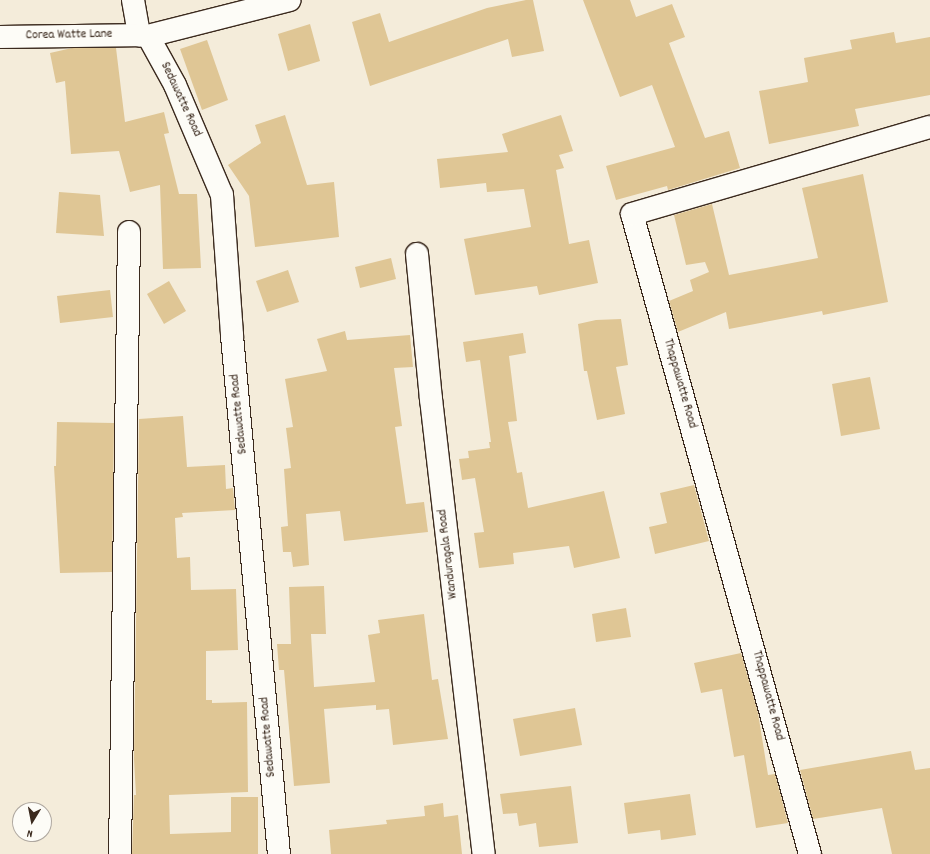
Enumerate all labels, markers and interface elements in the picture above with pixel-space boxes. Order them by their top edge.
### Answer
street label: Corea Watte Lane [25,27,113,45]
street label: Sedawatte Road [156,60,204,140]
street label: Thappawatte Road [659,337,699,431]
street label: Sedawatte Road [228,373,252,455]
street label: Wanduragala Road [436,508,462,600]
street label: Thappawatte Road [748,649,786,743]
street label: Sedawatte Road [258,696,280,778]
north arrow [12,802,52,842]
text: N [26,824,34,841]

